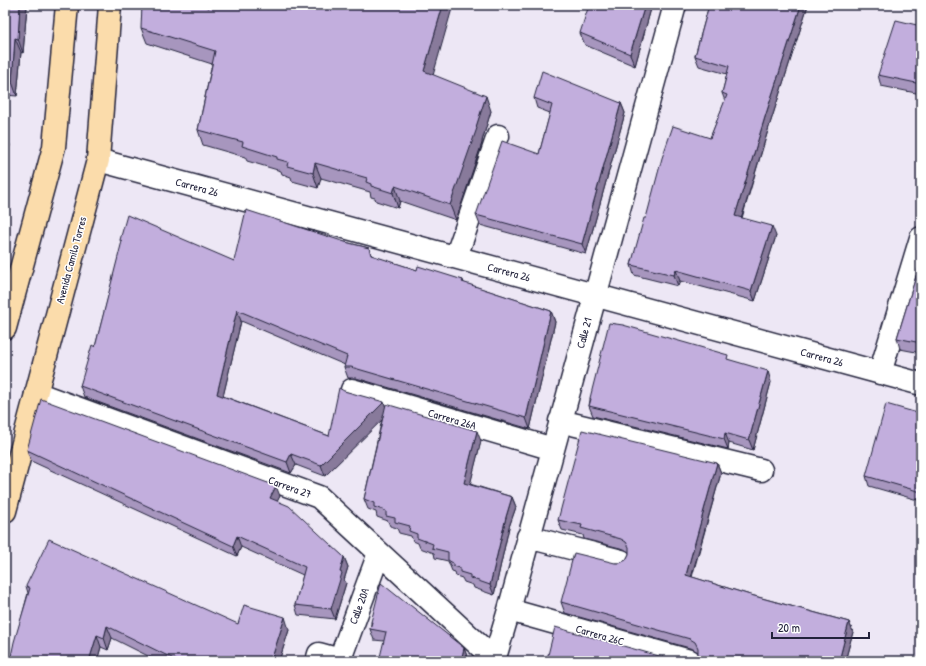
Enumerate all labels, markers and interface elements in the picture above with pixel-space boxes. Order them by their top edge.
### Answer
street label: Carrera 26 [174,175,221,200]
street label: Avenida Camilo Torres [53,215,89,305]
street label: Carrera 26 [486,260,533,285]
street label: Calle 21 [573,316,595,350]
street label: Carrera 26 [799,345,846,370]
street label: Carrera 26A [426,405,478,433]
street label: Carrera 27 [267,473,313,501]
street label: Calle 20A [346,585,372,626]
scale bar [772,614,869,640]
text: 20 m [778,619,800,636]
street label: Carrera 26C [574,621,626,649]

